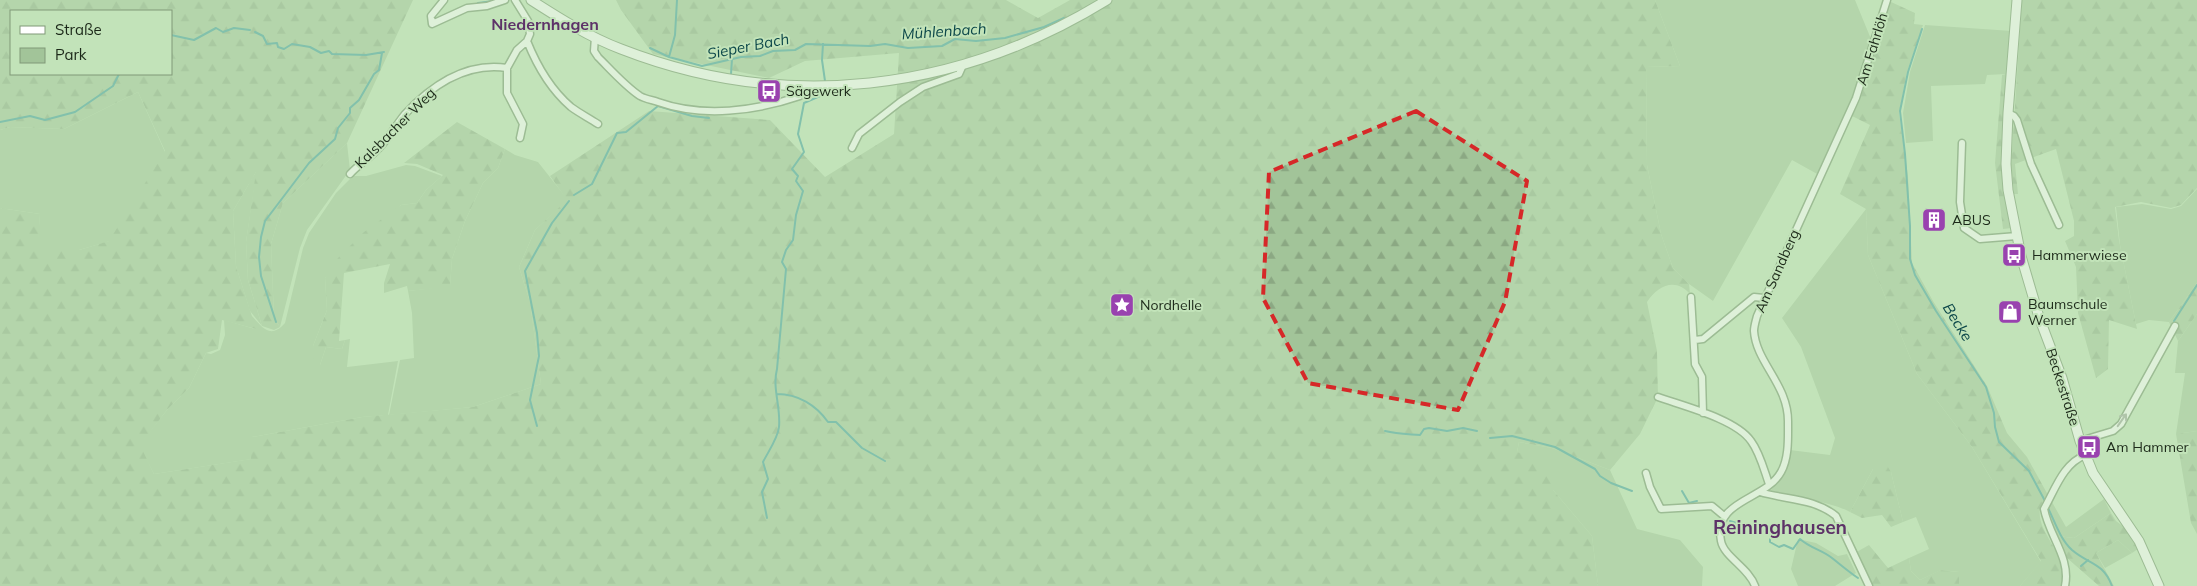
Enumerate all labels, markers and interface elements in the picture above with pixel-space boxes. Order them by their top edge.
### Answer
legend [10,10,172,75]
street label: Am Fahrlöh [1852,10,1892,88]
district label: Niedernhagen [491,14,599,34]
water label: Mühlenbach [901,19,987,43]
text: Straße [55,20,102,39]
water label: Sieper Bach [705,29,791,63]
text: Park [55,45,87,64]
bus stop icon: Sägewerk [756,78,782,104]
place label: Sägewerk [786,82,852,100]
street label: Kalsbacher Weg [351,84,439,172]
building icon: ABUS [1921,207,1947,233]
place label: ABUS [1952,211,1991,229]
street label: Am Sandberg [1751,226,1803,316]
bus stop icon: Hammerwiese [2001,242,2027,268]
place label: Hammerwiese [2032,246,2127,264]
place icon: Nordhelle [1109,292,1135,318]
place label: Baumschule Werner [2028,295,2107,329]
place label: Nordhelle [1140,296,1202,314]
water label: Becke [1939,299,1977,345]
shop icon: Baumschule Werner [1997,299,2023,325]
street label: Beckestraße [2042,346,2084,428]
one-way arrow [2117,413,2128,427]
bus stop icon: Am Hammer [2076,434,2102,460]
place label: Am Hammer [2106,438,2190,456]
district label: Reininghausen [1713,515,1847,539]

